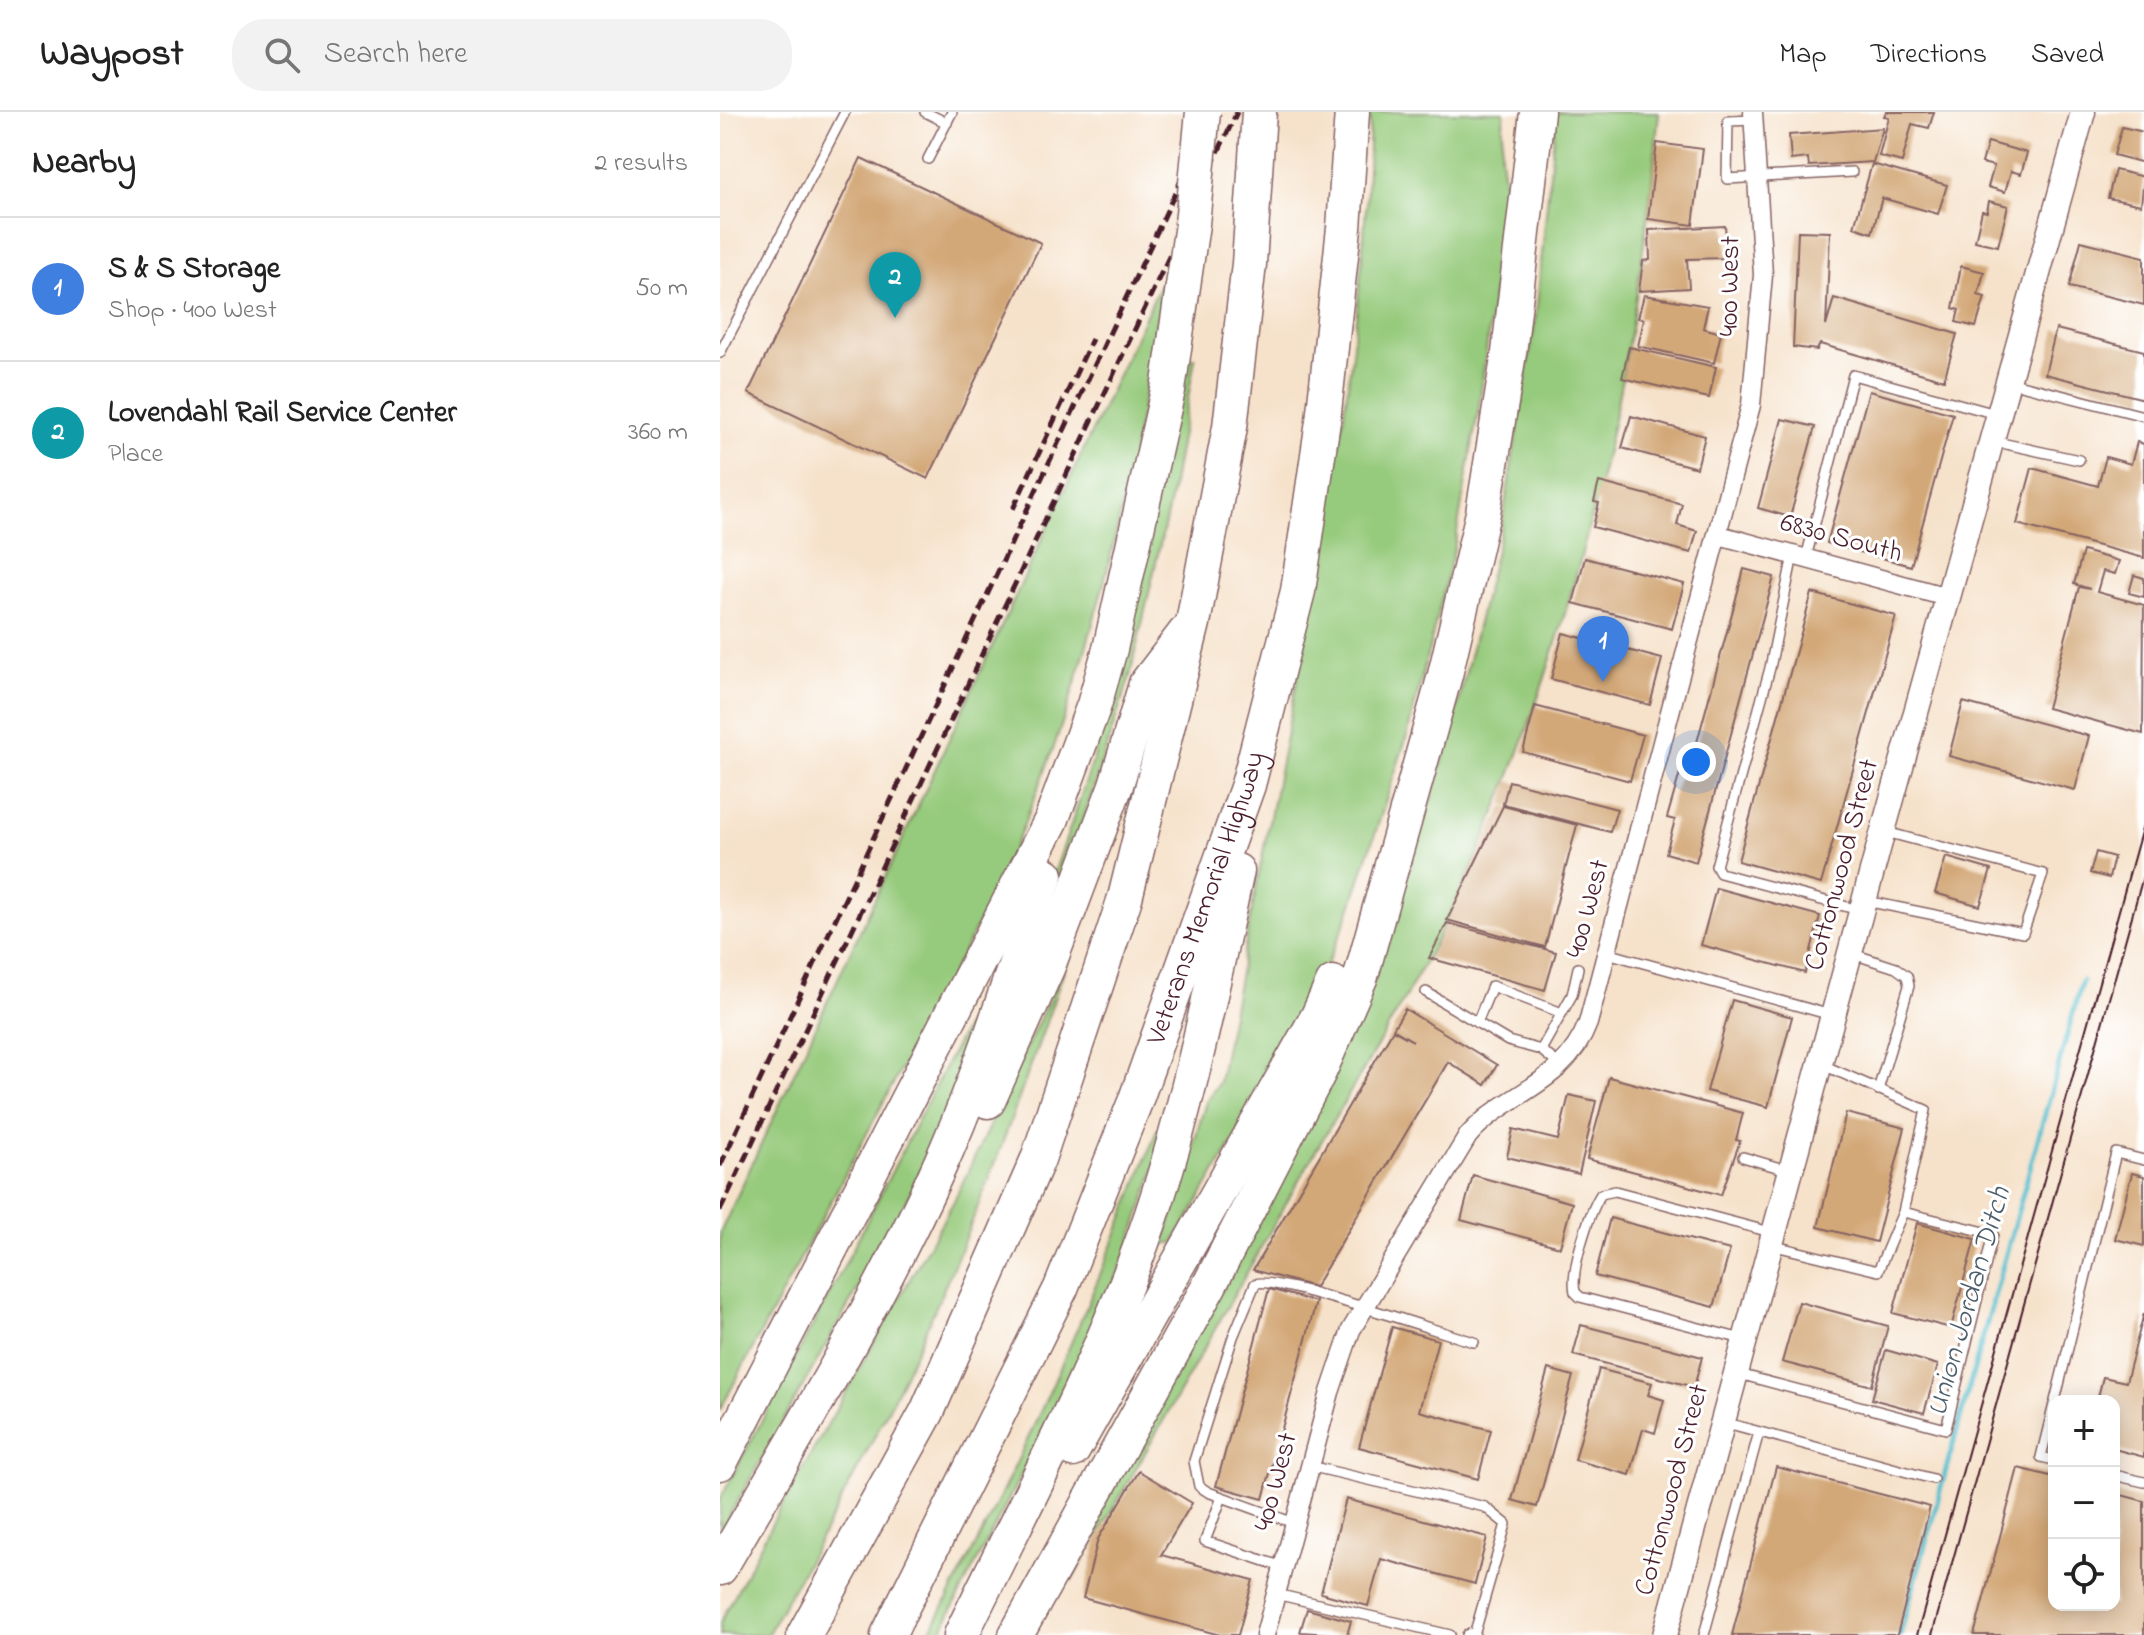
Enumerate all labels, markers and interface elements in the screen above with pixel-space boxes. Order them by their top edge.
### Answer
search box [232,19,792,91]
text: Waypost [40,27,184,83]
icon: search [260,33,304,77]
text: Search here [324,33,467,77]
text: Map [1779,35,1827,76]
text: Directions [1871,35,1987,76]
text: Saved [2031,35,2104,76]
text: Nearby [32,139,136,189]
text: 2 results [595,145,688,183]
street label: 400 West [1710,235,1752,337]
text: S & S Storage [108,248,280,292]
pin: 2 [869,252,921,318]
text: 1 [54,270,62,308]
text: 50 m [635,270,688,308]
text: Shop · 400 West [108,292,277,330]
text: Lovendahl Rail Service Center [108,392,457,436]
text: 2 [52,414,64,452]
text: 360 m [628,414,688,452]
text: Place [108,436,163,474]
street label: 6830 South [1775,503,1907,575]
pin: 1 [1577,616,1629,682]
your location [1676,742,1716,782]
street label: Veterans Memorial Highway [1136,747,1276,1051]
street label: Cottonwood Street [1795,755,1891,975]
street label: 400 West [1556,855,1622,963]
water label: Union Jordan Ditch [1916,1181,2024,1422]
street label: Cottonwood Street [1625,1380,1721,1600]
map controls [2048,1395,2120,1611]
button: + [2048,1395,2120,1467]
street label: 400 West [1244,1428,1310,1536]
button: − [2048,1467,2120,1539]
button: locate [2048,1539,2120,1611]

